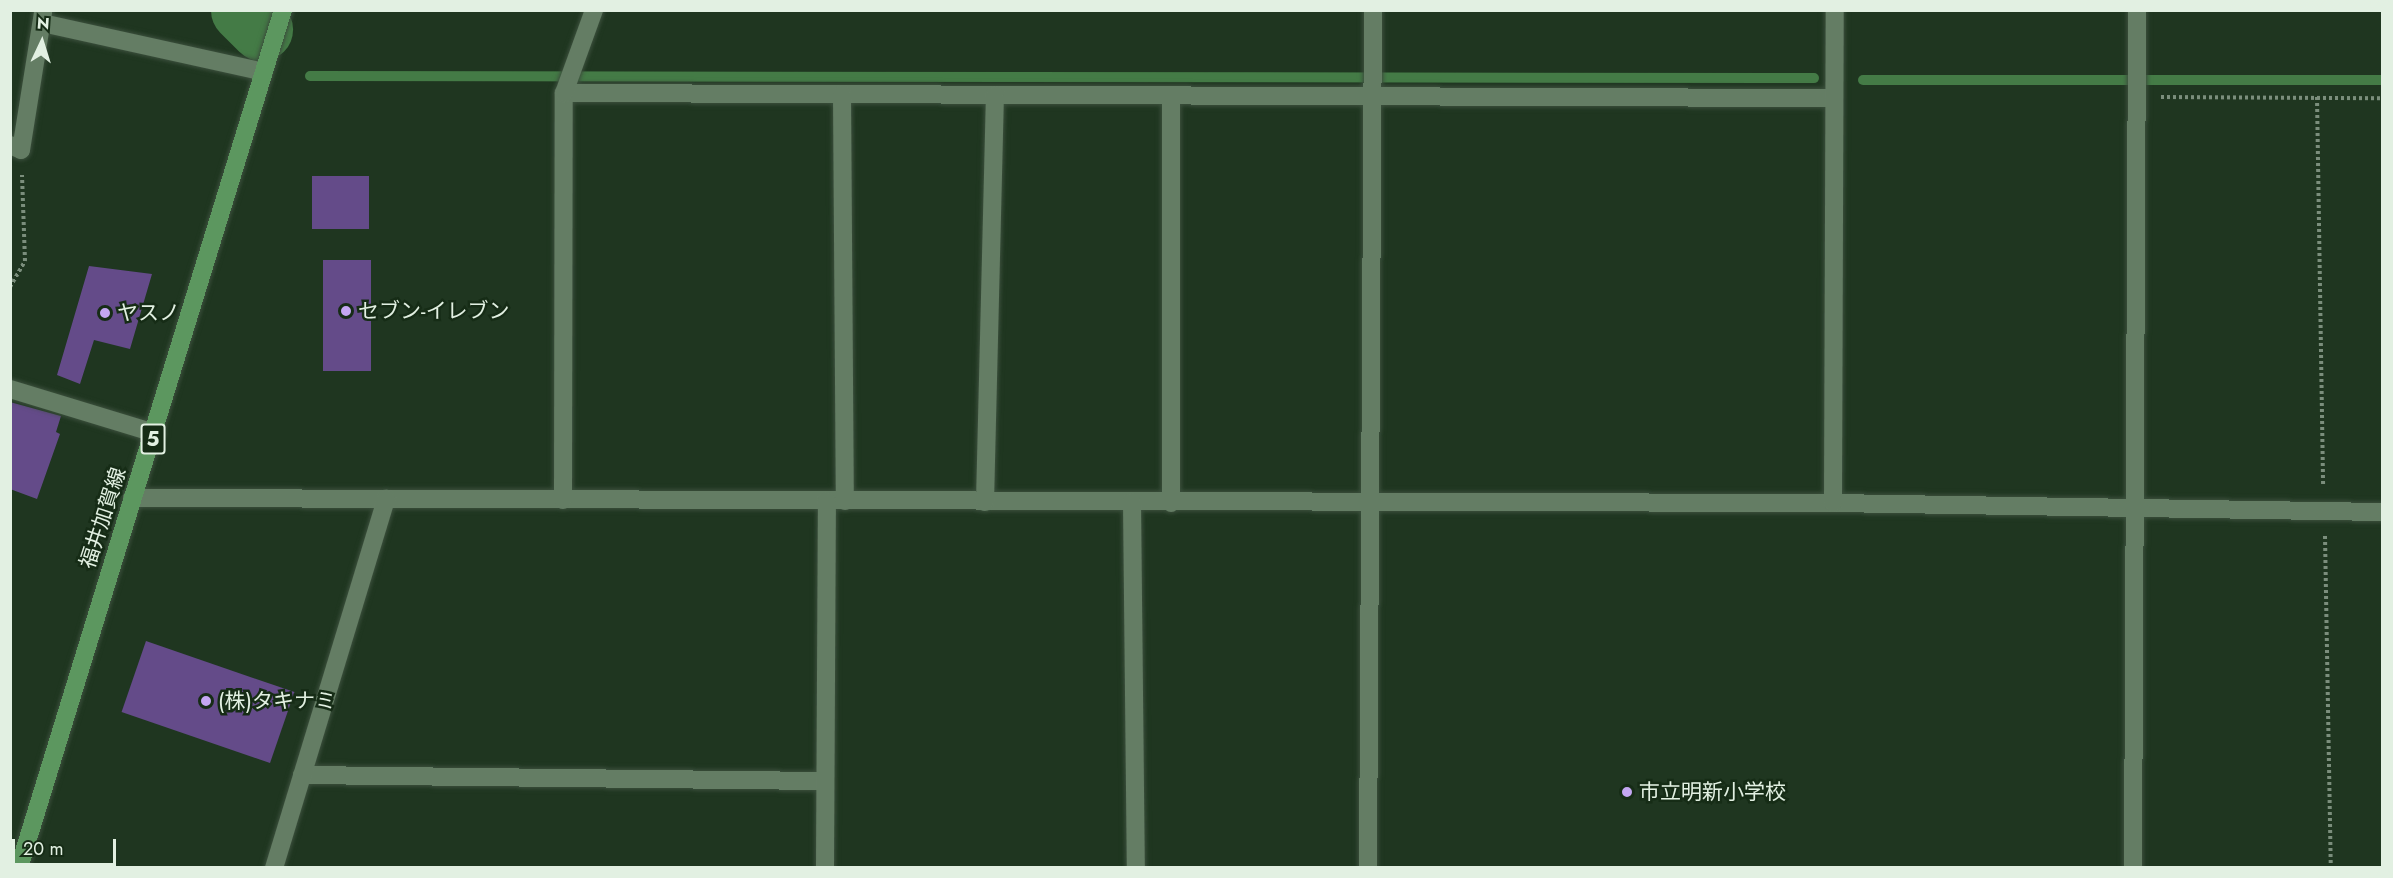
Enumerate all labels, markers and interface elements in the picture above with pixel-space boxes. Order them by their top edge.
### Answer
north arrow [12,12,72,72]
text: N [36,12,50,35]
place label: セブン-イレブン [358,298,509,324]
place label: ヤスノ [117,300,180,326]
marker: セブン-イレブン [339,304,353,318]
marker: ヤスノ [98,306,112,320]
road number: 5 [140,422,166,456]
street label: 福井加賀線 [75,464,131,572]
place label: (株)タキナミ [218,688,336,714]
marker: (株)タキナミ [199,694,213,708]
place label: 市立明新小学校 [1639,779,1786,805]
marker: 市立明新小学校 [1620,785,1634,799]
scale bar [15,827,118,865]
text: 20 m [23,836,63,862]

